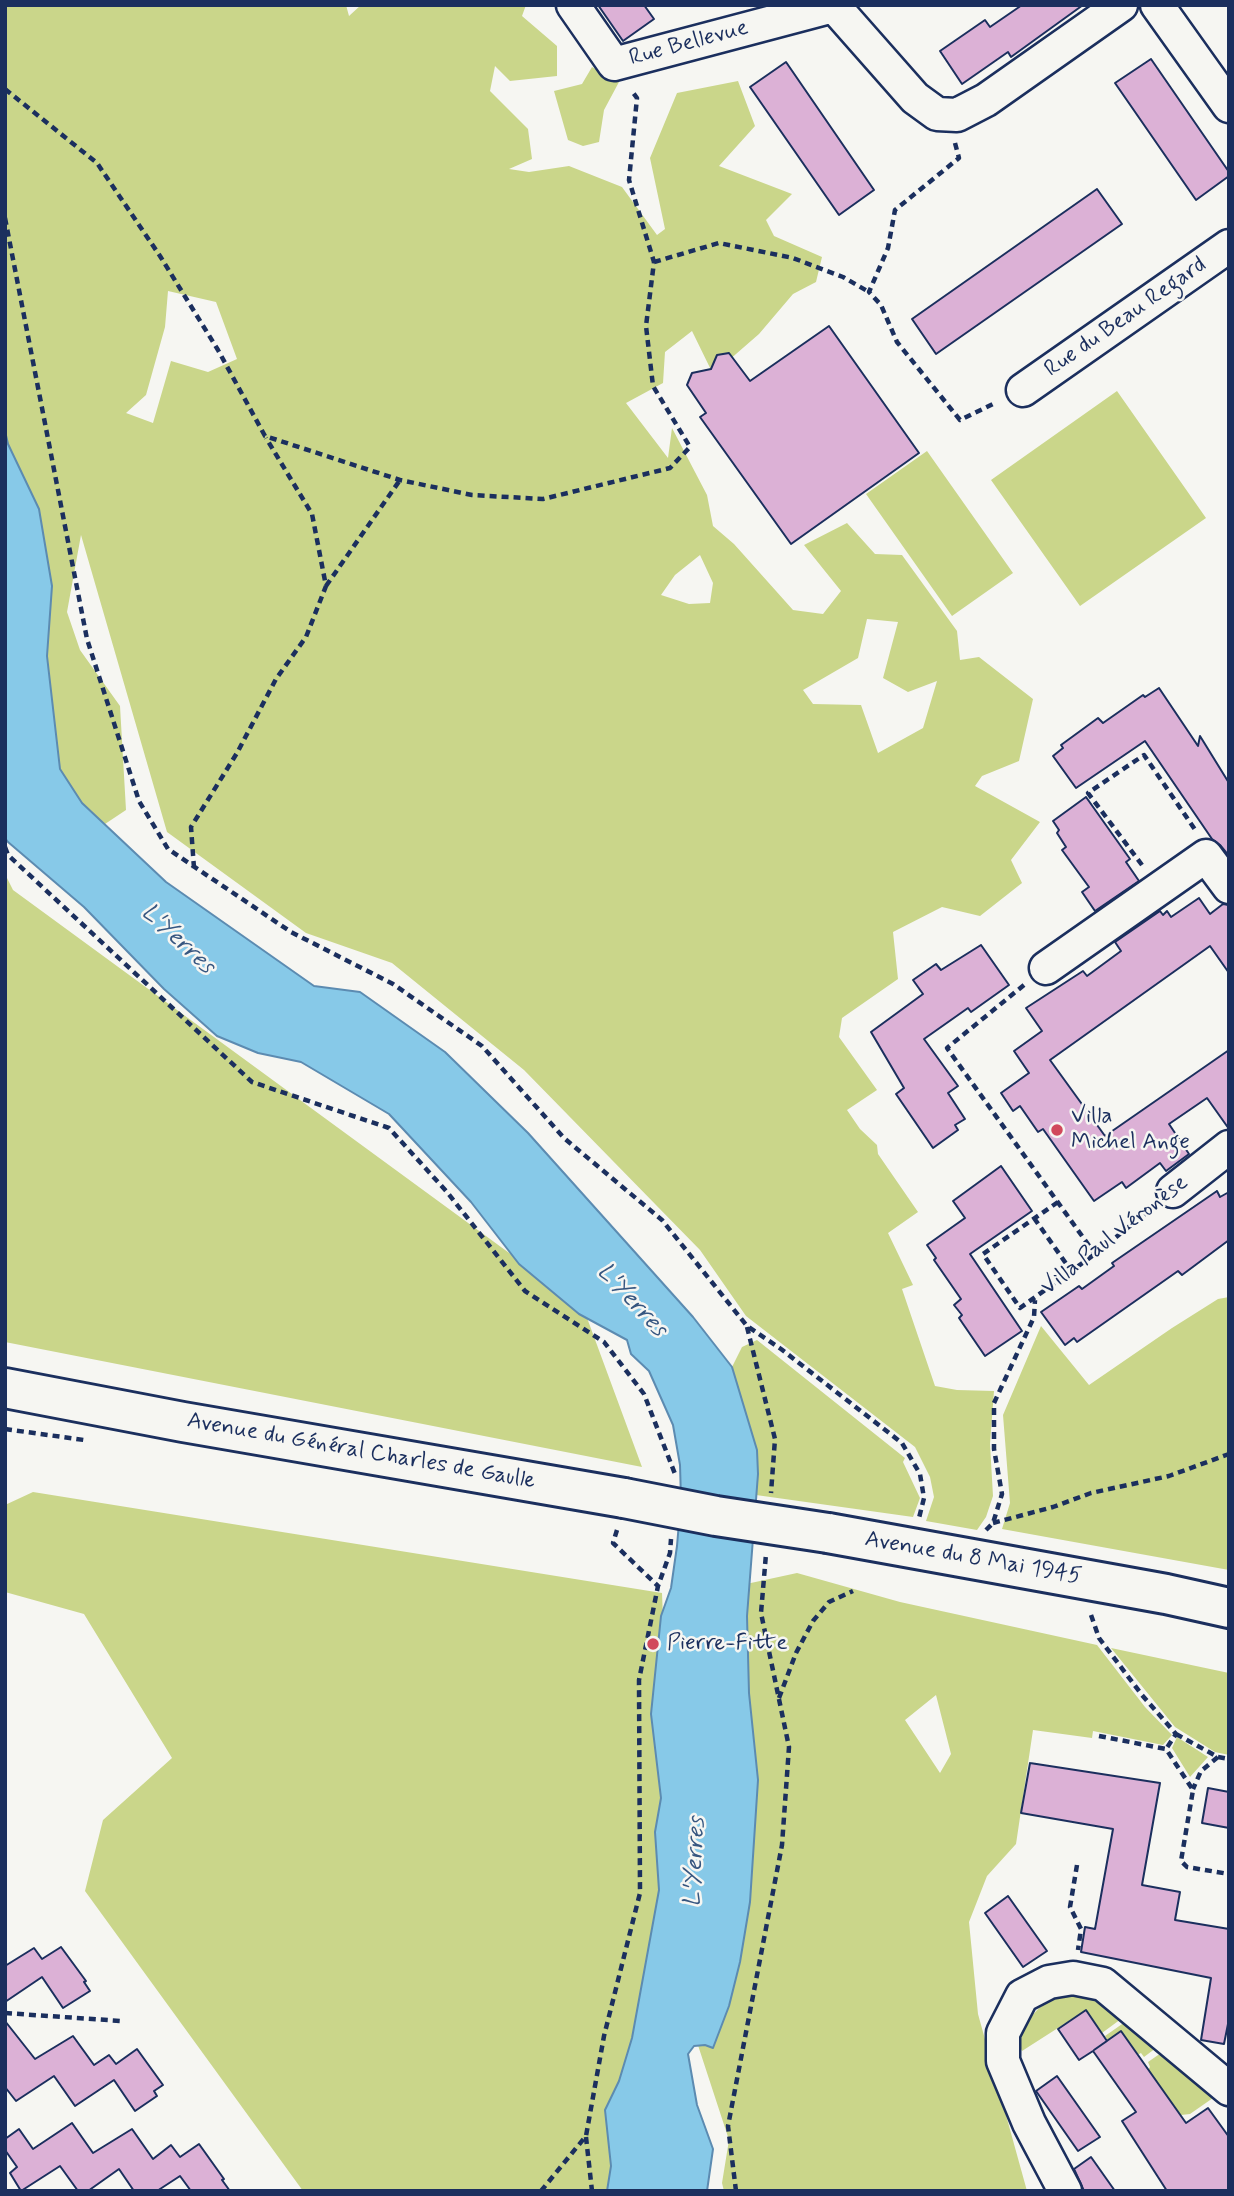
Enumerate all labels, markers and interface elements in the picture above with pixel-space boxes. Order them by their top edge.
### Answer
street label: Rue Bellevue [626,15,752,73]
street label: Rue du Beau Regard [1040,252,1212,384]
water label: L'Yerres [134,899,220,981]
place label: Villa Michel Ange [1071,1103,1190,1157]
marker: Villa Michel Ange [1049,1122,1065,1138]
street label: Villa Paul Véronèse [1036,1170,1194,1302]
water label: L'Yerres [590,1258,672,1344]
street label: Avenue du Général Charles de Gaulle [185,1408,537,1496]
street label: Avenue du 8 Mai 1945 [863,1526,1083,1592]
place label: Pierre-Fitte [667,1630,788,1658]
marker: Pierre-Fitte [645,1636,661,1652]
water label: L'Yerres [679,1816,713,1908]

